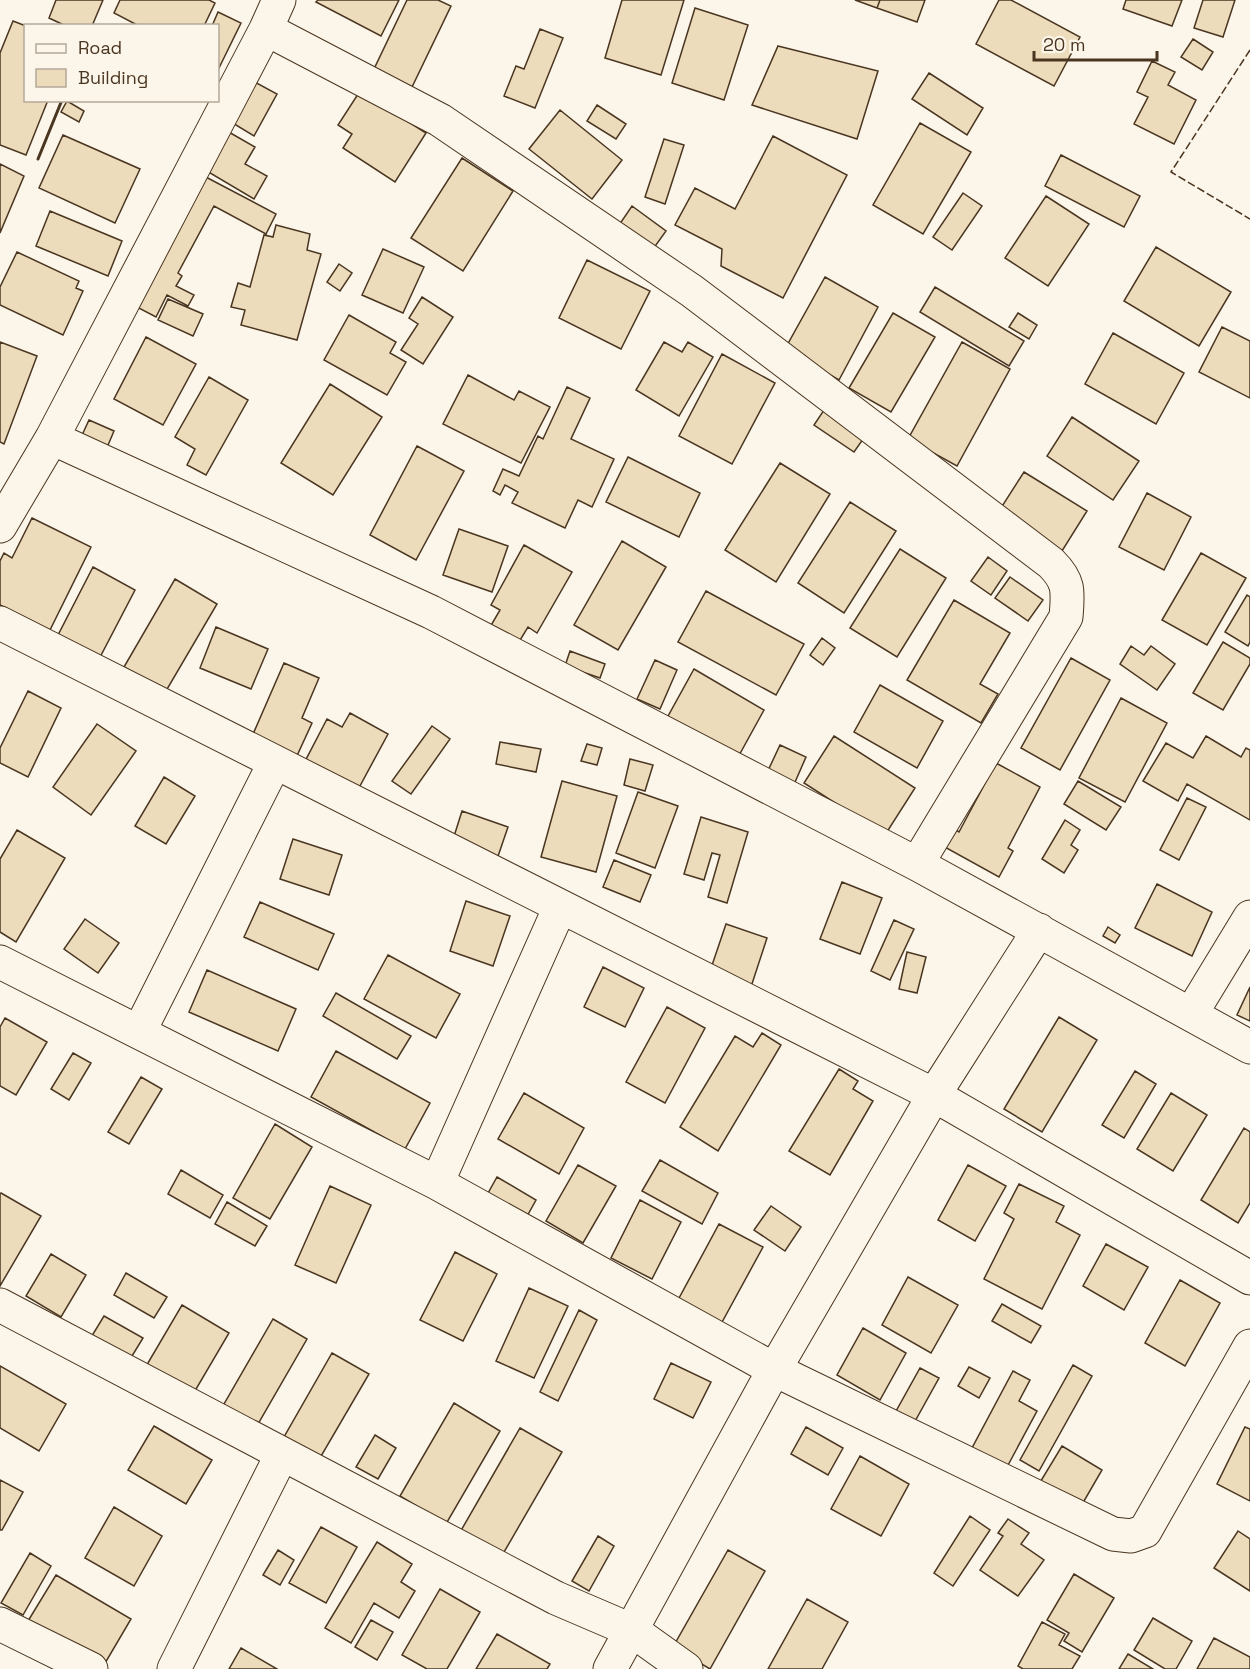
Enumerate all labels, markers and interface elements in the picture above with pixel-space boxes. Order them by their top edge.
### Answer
legend [24,24,219,102]
scale bar [1034,24,1157,62]
text: 20 m [1043,33,1086,56]
text: Road [78,36,122,59]
text: Building [78,66,148,89]

